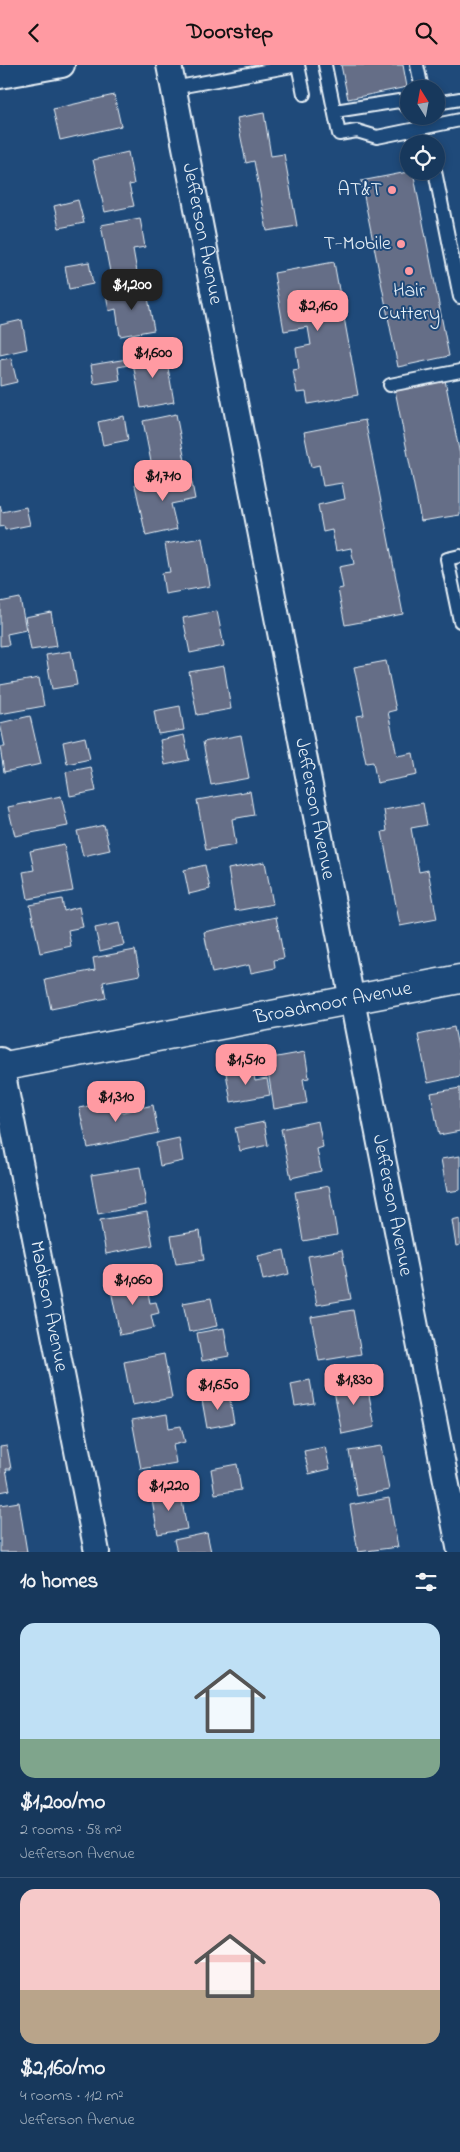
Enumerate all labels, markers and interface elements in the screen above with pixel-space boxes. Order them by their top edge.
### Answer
text: Doorstep [187,17,273,49]
icon: back [20,19,48,47]
icon: search [412,19,440,47]
north arrow [400,80,445,125]
map controls [400,80,445,180]
button: locate [400,135,445,180]
street label: Jefferson Avenue [174,161,230,307]
place label: AT&T [338,176,382,205]
marker: AT&T [386,184,398,196]
place label: T-Mobile [324,230,391,259]
marker: T-Mobile [395,238,407,250]
marker: Hair Cuttery [403,265,415,277]
pin: $1,200 [91,269,173,311]
text: $1,200 [112,273,152,297]
place label: Hair Cuttery [378,277,440,329]
pin: $2,160 [277,289,359,332]
text: $2,160 [298,294,338,318]
pin: $1,600 [112,337,194,379]
text: $1,600 [134,341,172,365]
pin: $1,710 [122,459,204,502]
text: $1,710 [145,464,181,488]
street label: Jefferson Avenue [287,736,343,882]
street label: Broadmoor Avenue [251,974,414,1033]
pin: $1,510 [205,1043,287,1086]
text: $1,510 [227,1048,265,1072]
pin: $1,310 [75,1081,157,1123]
text: $1,310 [98,1085,134,1109]
street label: Jefferson Avenue [364,1132,420,1279]
street label: Madison Avenue [21,1238,76,1374]
pin: $1,060 [92,1263,174,1306]
text: $1,060 [114,1268,152,1292]
pin: $1,830 [313,1363,395,1406]
text: $1,830 [335,1368,373,1392]
pin: $1,650 [177,1369,259,1411]
text: $1,650 [198,1373,238,1397]
pin: $1,220 [128,1469,210,1512]
text: $1,220 [149,1474,189,1498]
text: 10 homes [20,1567,98,1597]
icon: filters [412,1568,440,1596]
icon: home [185,1656,275,1746]
text: $1,200/mo [20,1788,105,1818]
text: 2 rooms · 58 m² [20,1818,122,1842]
text: Jefferson Avenue [20,1842,135,1866]
icon: home [185,1921,275,2011]
text: $2,160/mo [20,2054,105,2084]
text: 4 rooms · 112 m² [20,2084,123,2108]
text: Jefferson Avenue [20,2108,135,2132]

